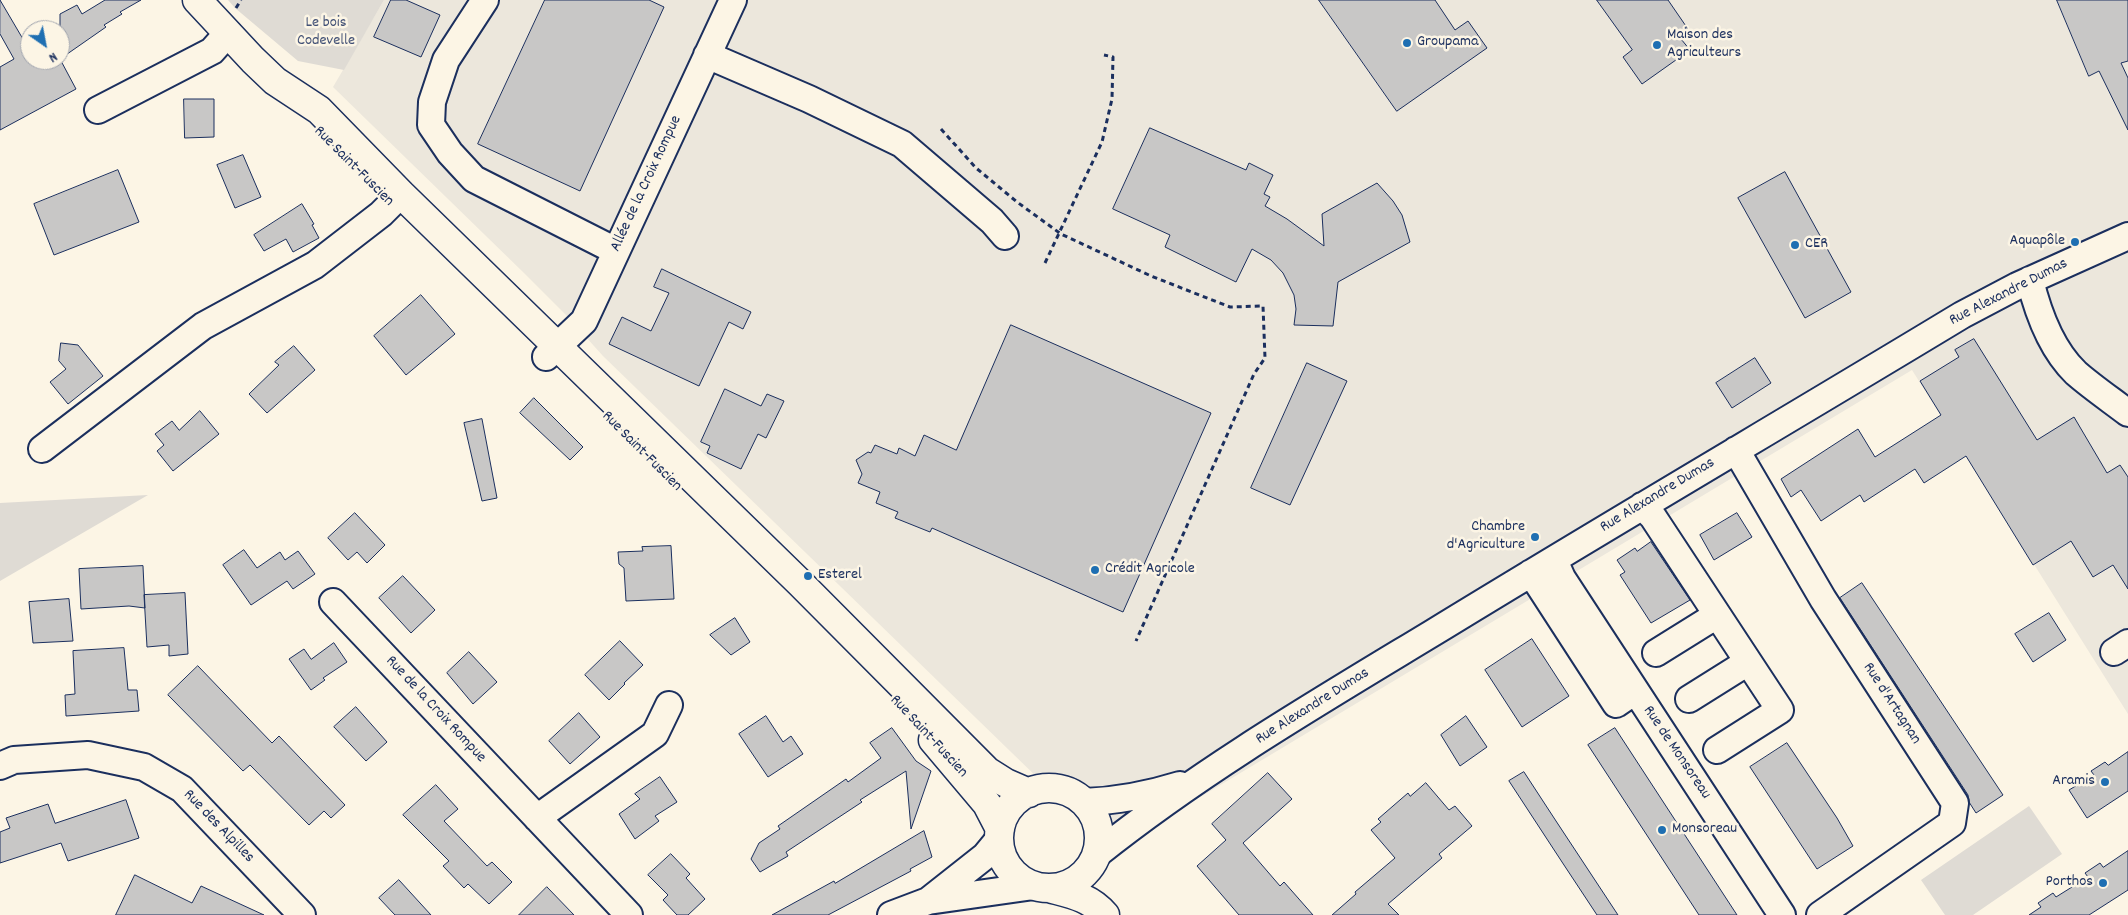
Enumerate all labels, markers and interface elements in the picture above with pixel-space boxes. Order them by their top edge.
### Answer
park label: Le bois Codevelle [297,14,355,52]
north arrow [20,20,70,70]
place label: Maison des Agriculteurs [1667,26,1741,64]
place label: Groupama [1417,33,1478,53]
marker: Groupama [1401,37,1413,49]
marker: Maison des Agriculteurs [1651,39,1663,51]
text: N [44,46,61,67]
street label: Allée de la Croix Rompue [607,113,687,255]
street label: Rue Saint-Fuscien [309,123,397,211]
place label: Aquapôle [2009,232,2065,252]
place label: CER [1805,235,1828,255]
marker: Aquapôle [2069,236,2081,248]
marker: CER [1789,239,1801,251]
street label: Rue Alexandre Dumas [1947,255,2071,331]
street label: Rue Saint-Fuscien [597,408,685,496]
street label: Rue Alexandre Dumas [1597,454,1719,538]
place label: Chambre d'Agriculture [1447,518,1525,556]
marker: Chambre d'Agriculture [1529,531,1541,543]
place label: Crédit Agricole [1105,560,1195,580]
marker: Crédit Agricole [1089,564,1101,576]
place label: Esterel [818,566,862,586]
marker: Esterel [802,570,814,582]
street label: Rue de la Croix Rompue [380,653,490,767]
street label: Rue d'Artagnan [1858,660,1924,748]
street label: Rue Alexandre Dumas [1253,664,1373,750]
street label: Rue Saint-Fuscien [885,692,971,782]
street label: Rue de Monsoreau [1638,703,1714,803]
place label: Aramis [2052,772,2095,792]
marker: Aramis [2099,776,2111,788]
street label: Rue des Alpilles [178,786,258,868]
place label: Monsoreau [1672,820,1737,840]
marker: Monsoreau [1656,824,1668,836]
place label: Porthos [2046,873,2093,893]
marker: Porthos [2097,877,2109,889]

